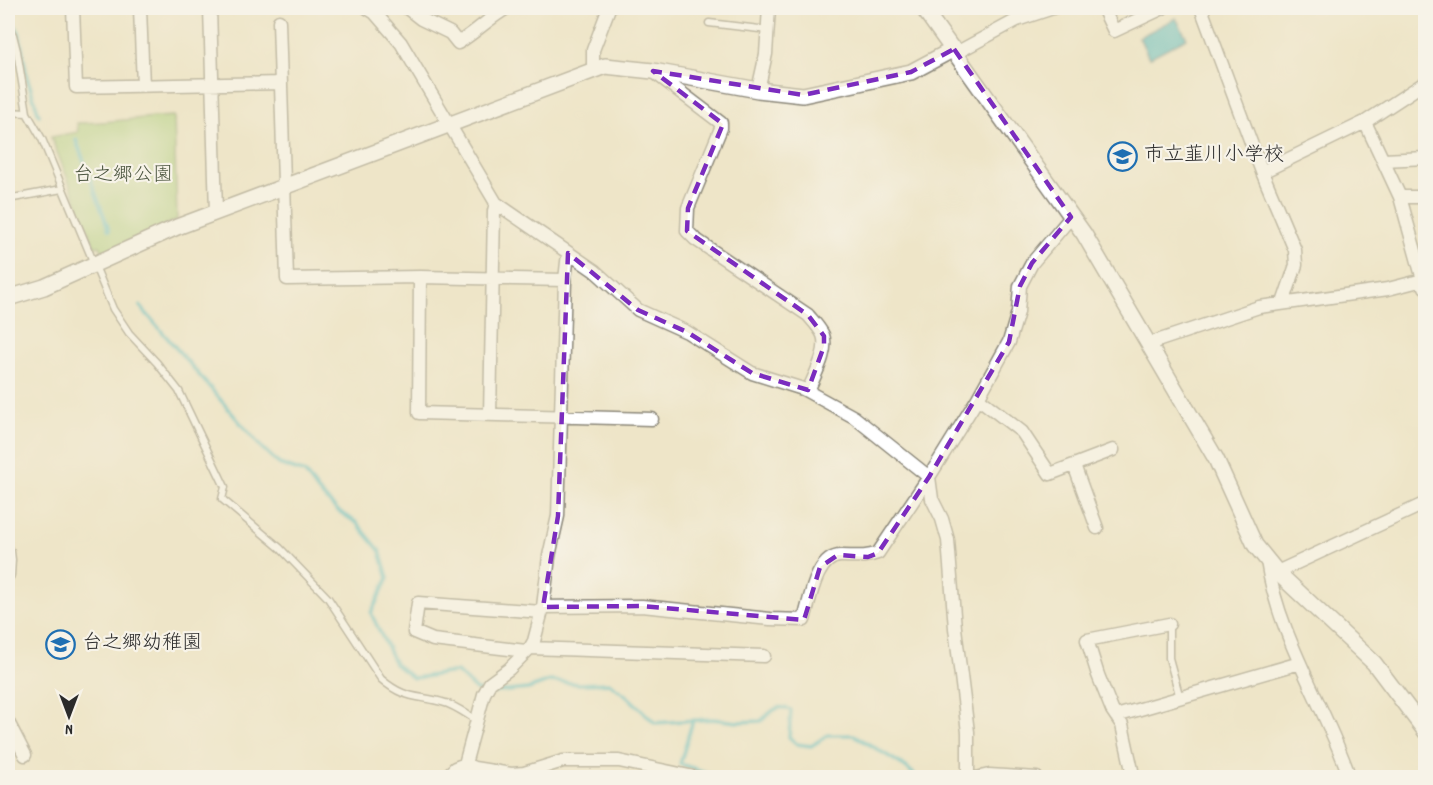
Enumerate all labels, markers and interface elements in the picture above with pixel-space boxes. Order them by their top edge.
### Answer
school or university icon: 市立韮川小学校 [1107,140,1139,172]
place label: 市立韮川小学校 [1144,142,1284,170]
park label: 台之郷公園 [73,162,173,190]
school or university icon: 台之郷幼稚園 [45,628,77,660]
place label: 台之郷幼稚園 [82,630,202,658]
north arrow [39,686,99,746]
text: N [65,717,73,740]

